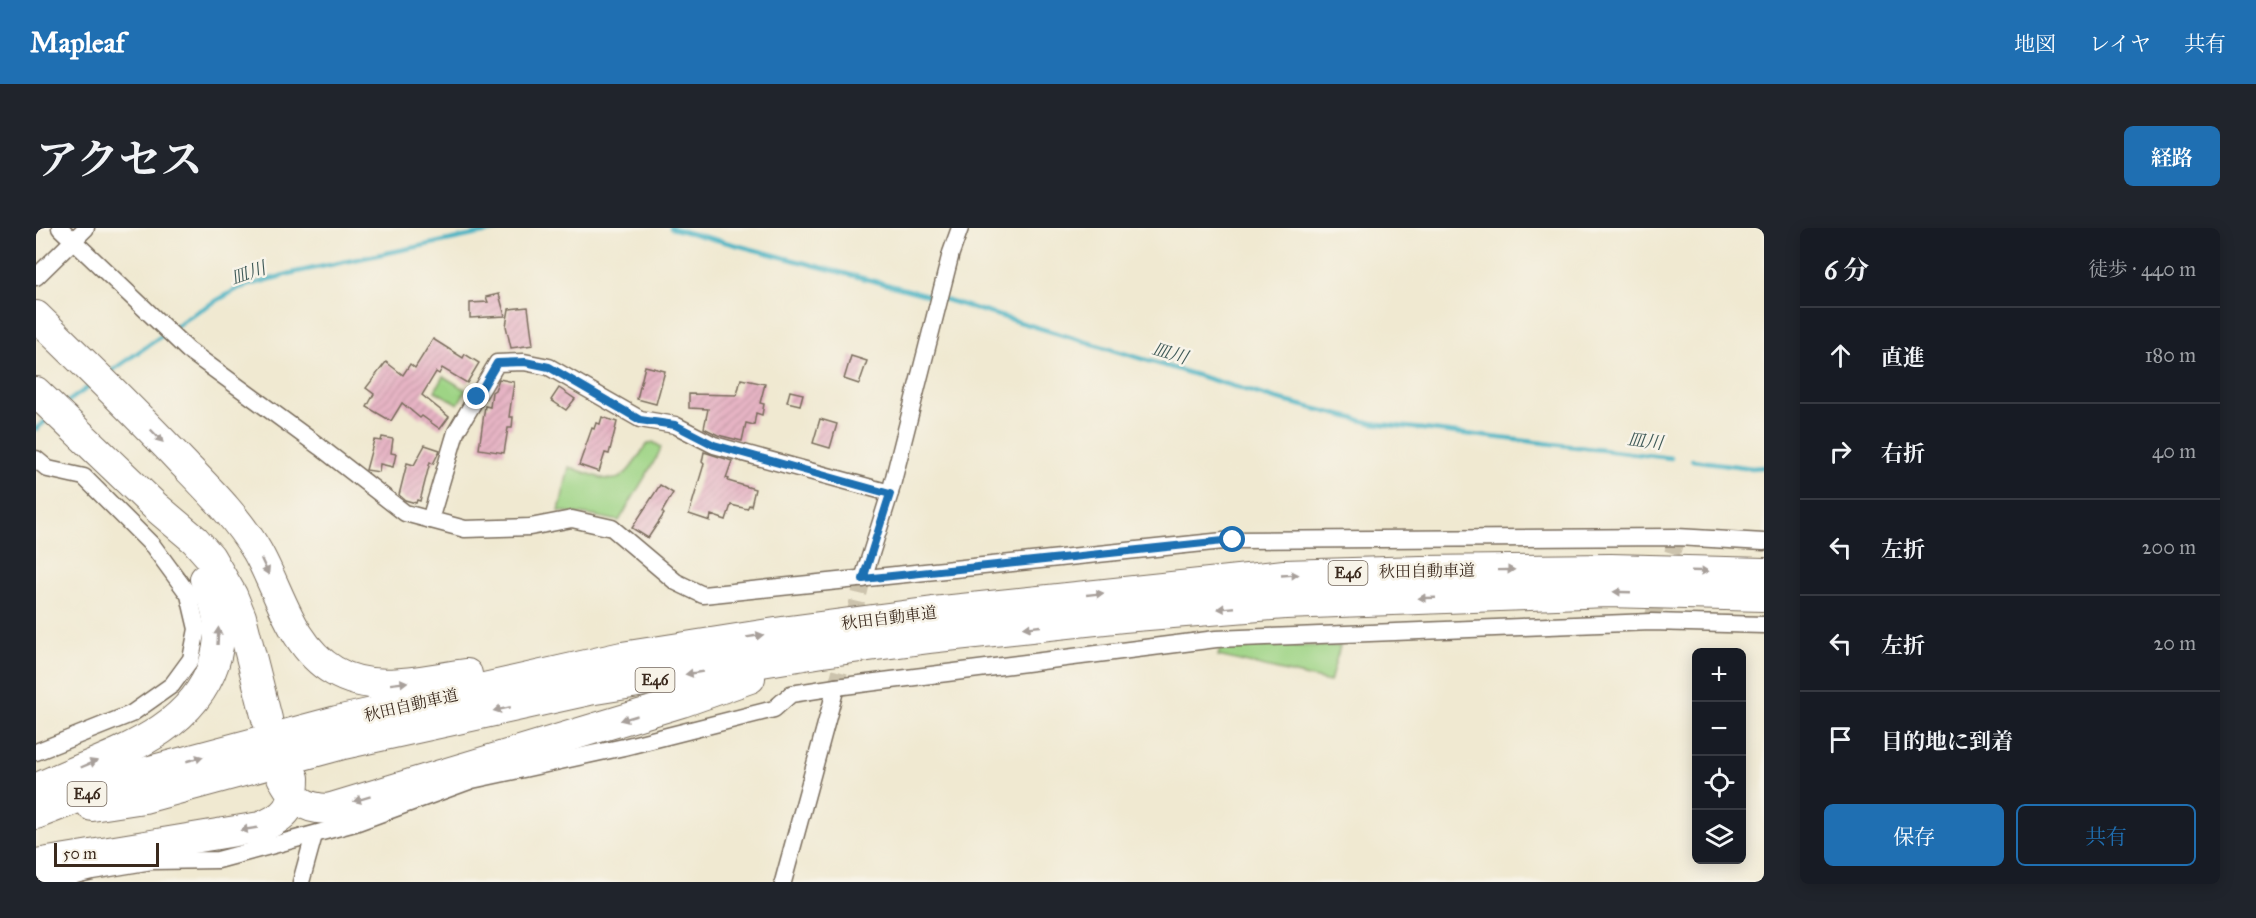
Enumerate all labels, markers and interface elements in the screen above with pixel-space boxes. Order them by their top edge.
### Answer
text: Mapleaf [30,25,125,60]
text: 地図 [2014,31,2056,57]
text: レイヤ [2089,31,2151,57]
text: 共有 [2184,31,2226,57]
button: 経路 [2124,126,2220,186]
text: アクセス [36,134,203,186]
text: 6 分 [1824,254,1869,286]
water label: 皿川 [227,256,270,289]
text: 徒歩 · 440 m [2088,257,2196,281]
water label: 皿川 [1150,337,1192,369]
icon: ahead [1824,339,1857,372]
text: 180 m [2145,343,2196,367]
text: 直進 [1881,344,1925,371]
route end [463,383,489,409]
water label: 皿川 [1626,428,1666,454]
one-way arrow [150,429,164,443]
icon: right [1824,435,1857,468]
text: 40 m [2152,439,2196,463]
text: 右折 [1881,440,1925,467]
route start [1219,526,1245,552]
icon: left [1824,531,1857,564]
text: 200 m [2142,535,2196,559]
text: 左折 [1881,536,1925,563]
one-way arrow [260,558,269,575]
road number: E46 [1328,561,1368,585]
street label: 秋田自動車道 [1379,561,1475,581]
one-way arrow [1496,565,1515,575]
one-way arrow [1691,567,1710,576]
one-way arrow [1280,571,1299,580]
one-way arrow [1612,587,1631,597]
one-way arrow [1086,589,1105,598]
one-way arrow [1417,593,1436,603]
street label: 秋田自動車道 [840,603,938,633]
one-way arrow [1217,604,1236,613]
one-way arrow [1023,622,1042,632]
one-way arrow [214,626,223,645]
icon: left [1824,627,1857,660]
text: 20 m [2153,631,2196,655]
one-way arrow [745,632,764,641]
text: 左折 [1881,632,1925,659]
map controls [1692,648,1746,864]
button: + [1692,648,1746,702]
road number: E46 [636,668,674,692]
one-way arrow [684,669,703,678]
one-way arrow [390,678,409,688]
street label: 秋田自動車道 [362,685,460,725]
button: − [1692,702,1746,756]
one-way arrow [493,705,511,715]
one-way arrow [620,714,638,723]
icon: arrive [1824,723,1857,756]
text: 目的地に到着 [1881,728,2013,755]
one-way arrow [186,754,205,764]
button: locate [1692,756,1746,810]
one-way arrow [80,759,98,769]
road number: E46 [68,782,106,806]
one-way arrow [353,795,371,804]
button: 保存 [1824,804,2004,866]
button: 共有 [2016,804,2196,866]
button: layers [1692,810,1746,864]
one-way arrow [240,824,259,833]
scale bar [54,840,159,868]
text: 50 m [63,844,97,863]

